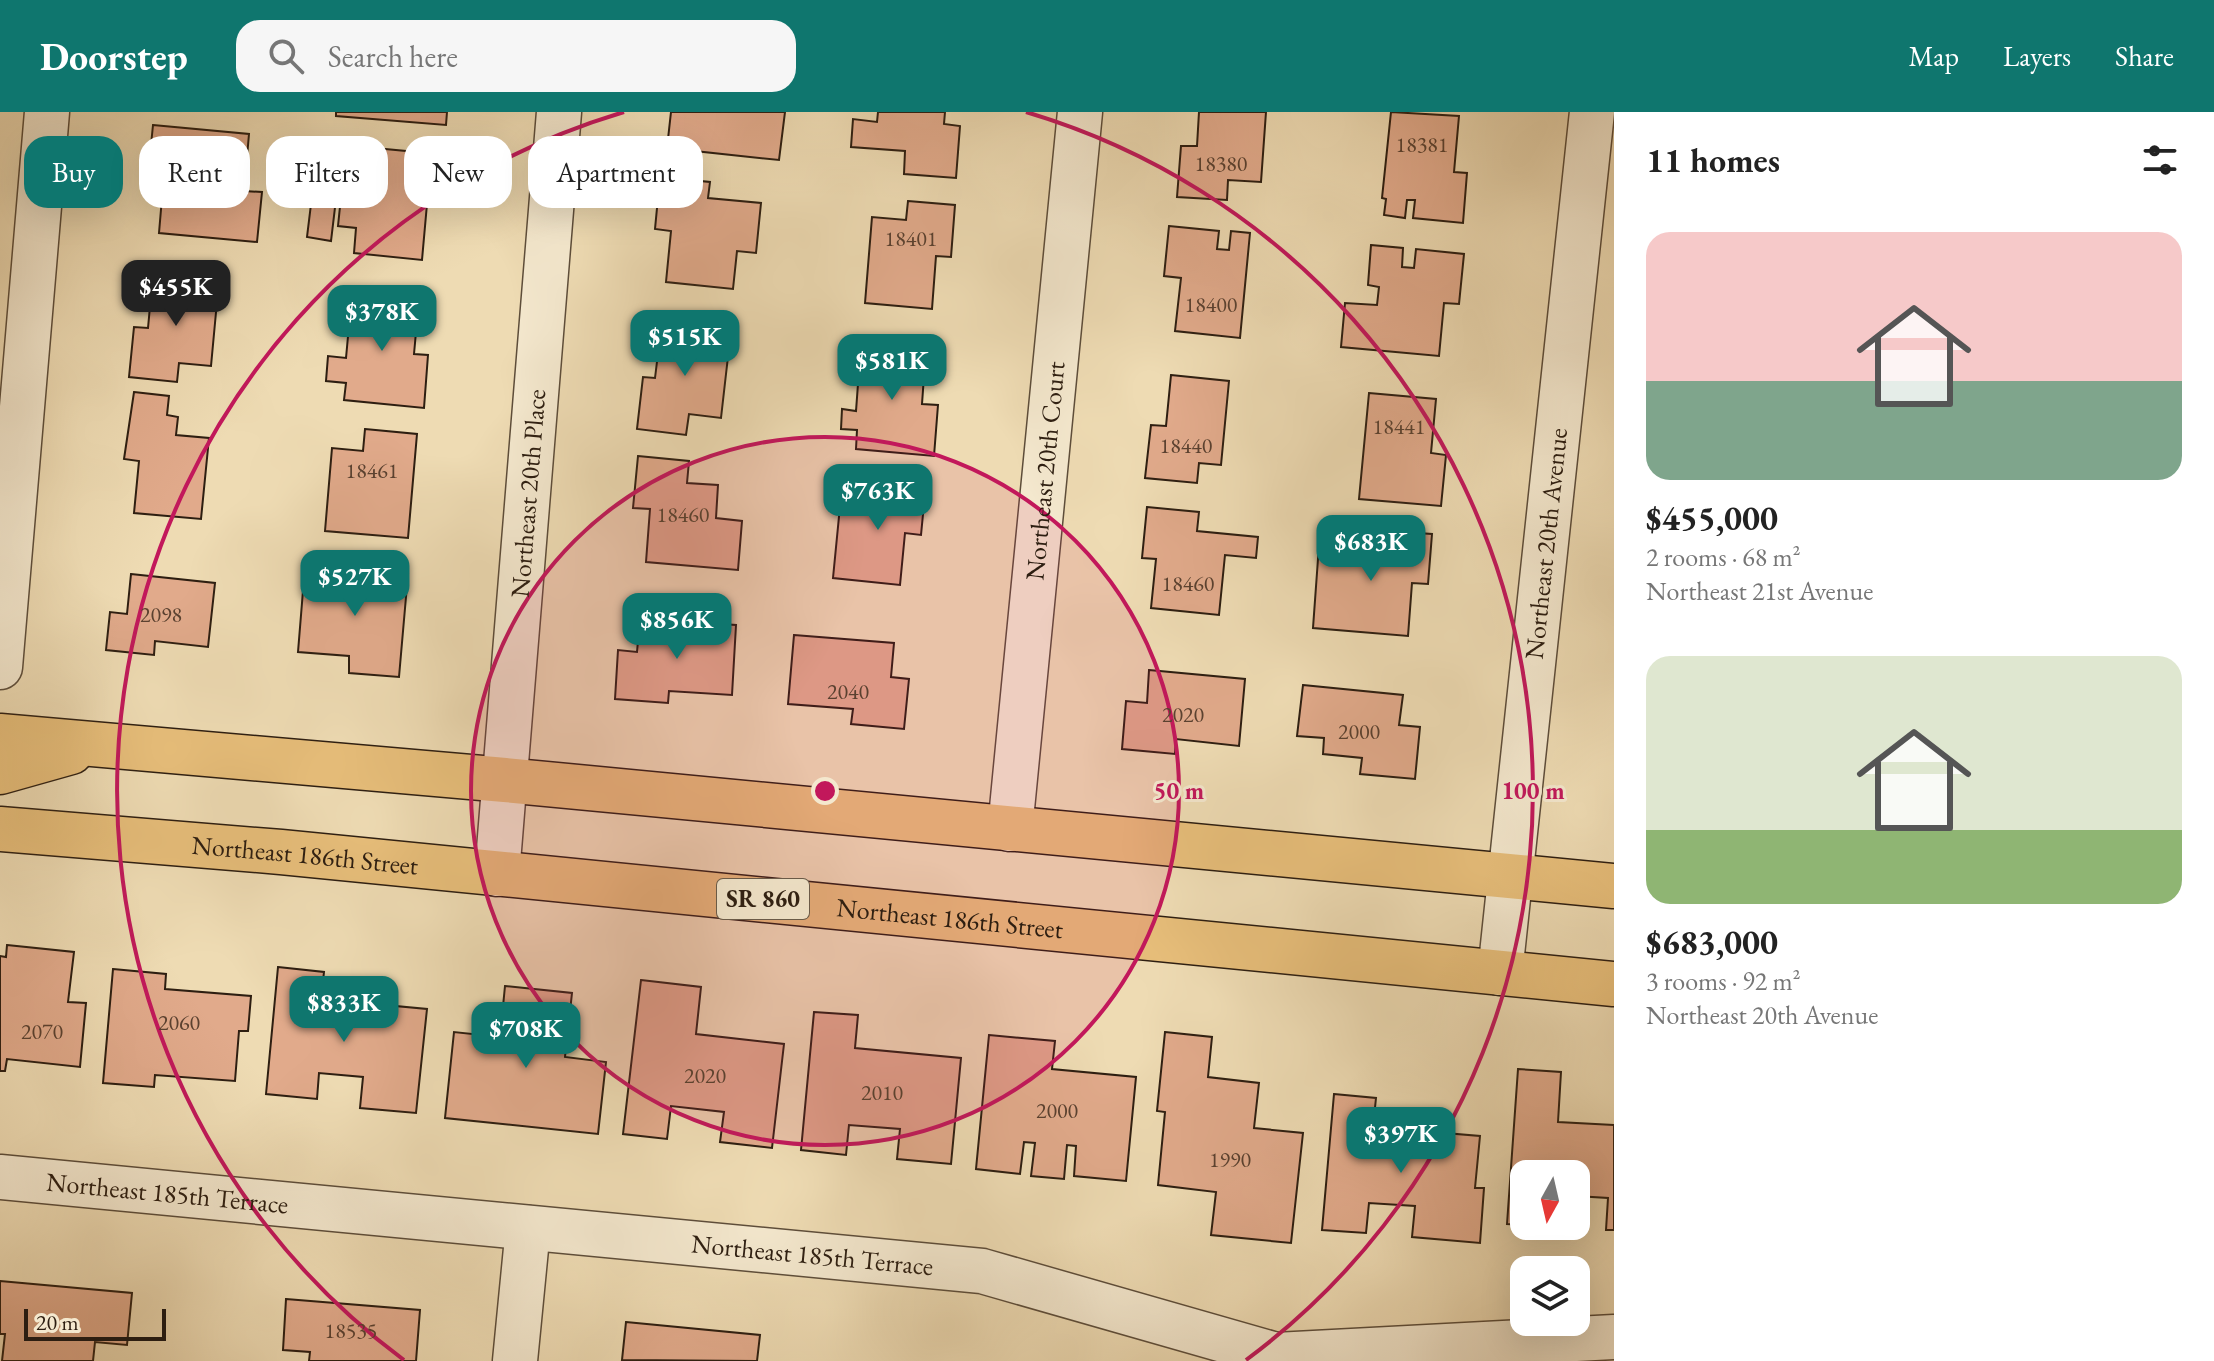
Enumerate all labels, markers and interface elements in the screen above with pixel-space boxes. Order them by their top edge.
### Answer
search box [236,20,796,92]
text: Doorstep [40,32,188,81]
icon: search [264,34,308,78]
text: Search here [328,37,458,76]
text: Map [1909,38,1959,74]
text: Layers [2003,38,2071,74]
text: Share [2115,38,2174,74]
house number: 18381 [1396,130,1448,159]
chip: Buy [24,136,123,208]
chip: Rent [139,136,250,208]
chip: Filters [266,136,388,208]
chip: New [404,136,512,208]
chip: Apartment [528,136,703,208]
text: 11 homes [1646,138,1780,182]
icon: filters [2138,138,2182,182]
house number: 18380 [1195,149,1248,178]
house number: 18401 [885,224,937,253]
pin: $455K [120,260,232,328]
text: $455K [139,269,213,303]
icon: home [1842,284,1986,428]
pin: $378K [326,285,438,353]
house number: 18400 [1185,290,1238,319]
text: $378K [345,294,419,328]
pin: $515K [629,310,741,378]
text: $515K [648,319,722,353]
pin: $581K [836,334,948,402]
text: $581K [855,343,929,377]
street label: Northeast 20th Court [1017,360,1073,582]
street label: Northeast 20th Place [503,388,553,599]
house number: 18441 [1373,412,1425,441]
street label: Northeast 20th Avenue [1517,426,1575,661]
house number: 18440 [1160,431,1213,460]
house number: 18461 [346,456,398,485]
pin: $763K [822,464,934,532]
text: $763K [841,473,915,507]
text: $455,000 [1646,496,1778,540]
house number: 18460 [657,500,710,529]
pin: $683K [1315,515,1427,583]
text: $683K [1334,524,1408,558]
text: 2 rooms · 68 m² [1646,540,1801,574]
pin: $527K [299,550,411,618]
text: $527K [318,559,392,593]
house number: 18460 [1162,569,1215,598]
text: Northeast 21st Avenue [1646,574,1873,608]
pin: $856K [621,593,733,661]
house number: 2098 [140,600,182,629]
text: $856K [640,602,714,636]
house number: 2040 [827,677,870,706]
house number: 2020 [1162,700,1205,729]
icon: home [1842,708,1986,852]
house number: 2000 [1338,717,1381,746]
text: 50 m [1154,775,1204,806]
text: 100 m [1501,775,1565,806]
centre of rings [811,777,839,805]
street label: Northeast 186th Street [190,828,420,882]
road number: SR 860 [717,879,809,919]
street label: Northeast 186th Street [835,890,1065,946]
text: $683,000 [1646,920,1778,964]
text: 3 rooms · 92 m² [1646,964,1801,998]
pin: $833K [288,976,400,1044]
text: $833K [307,985,381,1019]
text: Northeast 20th Avenue [1646,998,1878,1032]
pin: $708K [470,1002,582,1070]
house number: 2060 [158,1008,201,1037]
text: $708K [489,1011,563,1045]
house number: 2070 [21,1017,64,1046]
house number: 2020 [684,1061,727,1090]
house number: 2010 [861,1078,904,1107]
house number: 2000 [1036,1096,1079,1125]
pin: $397K [1345,1107,1457,1175]
text: $397K [1364,1116,1438,1150]
house number: 1990 [1209,1145,1252,1174]
north arrow [1510,1160,1590,1240]
map controls [1510,1160,1590,1336]
street label: Northeast 185th Terrace [45,1165,290,1222]
street label: Northeast 185th Terrace [690,1226,935,1283]
button: layers [1510,1256,1590,1336]
scale bar [24,1305,166,1341]
text: 20 m [36,1308,79,1337]
house number: 18535 [325,1316,377,1345]

